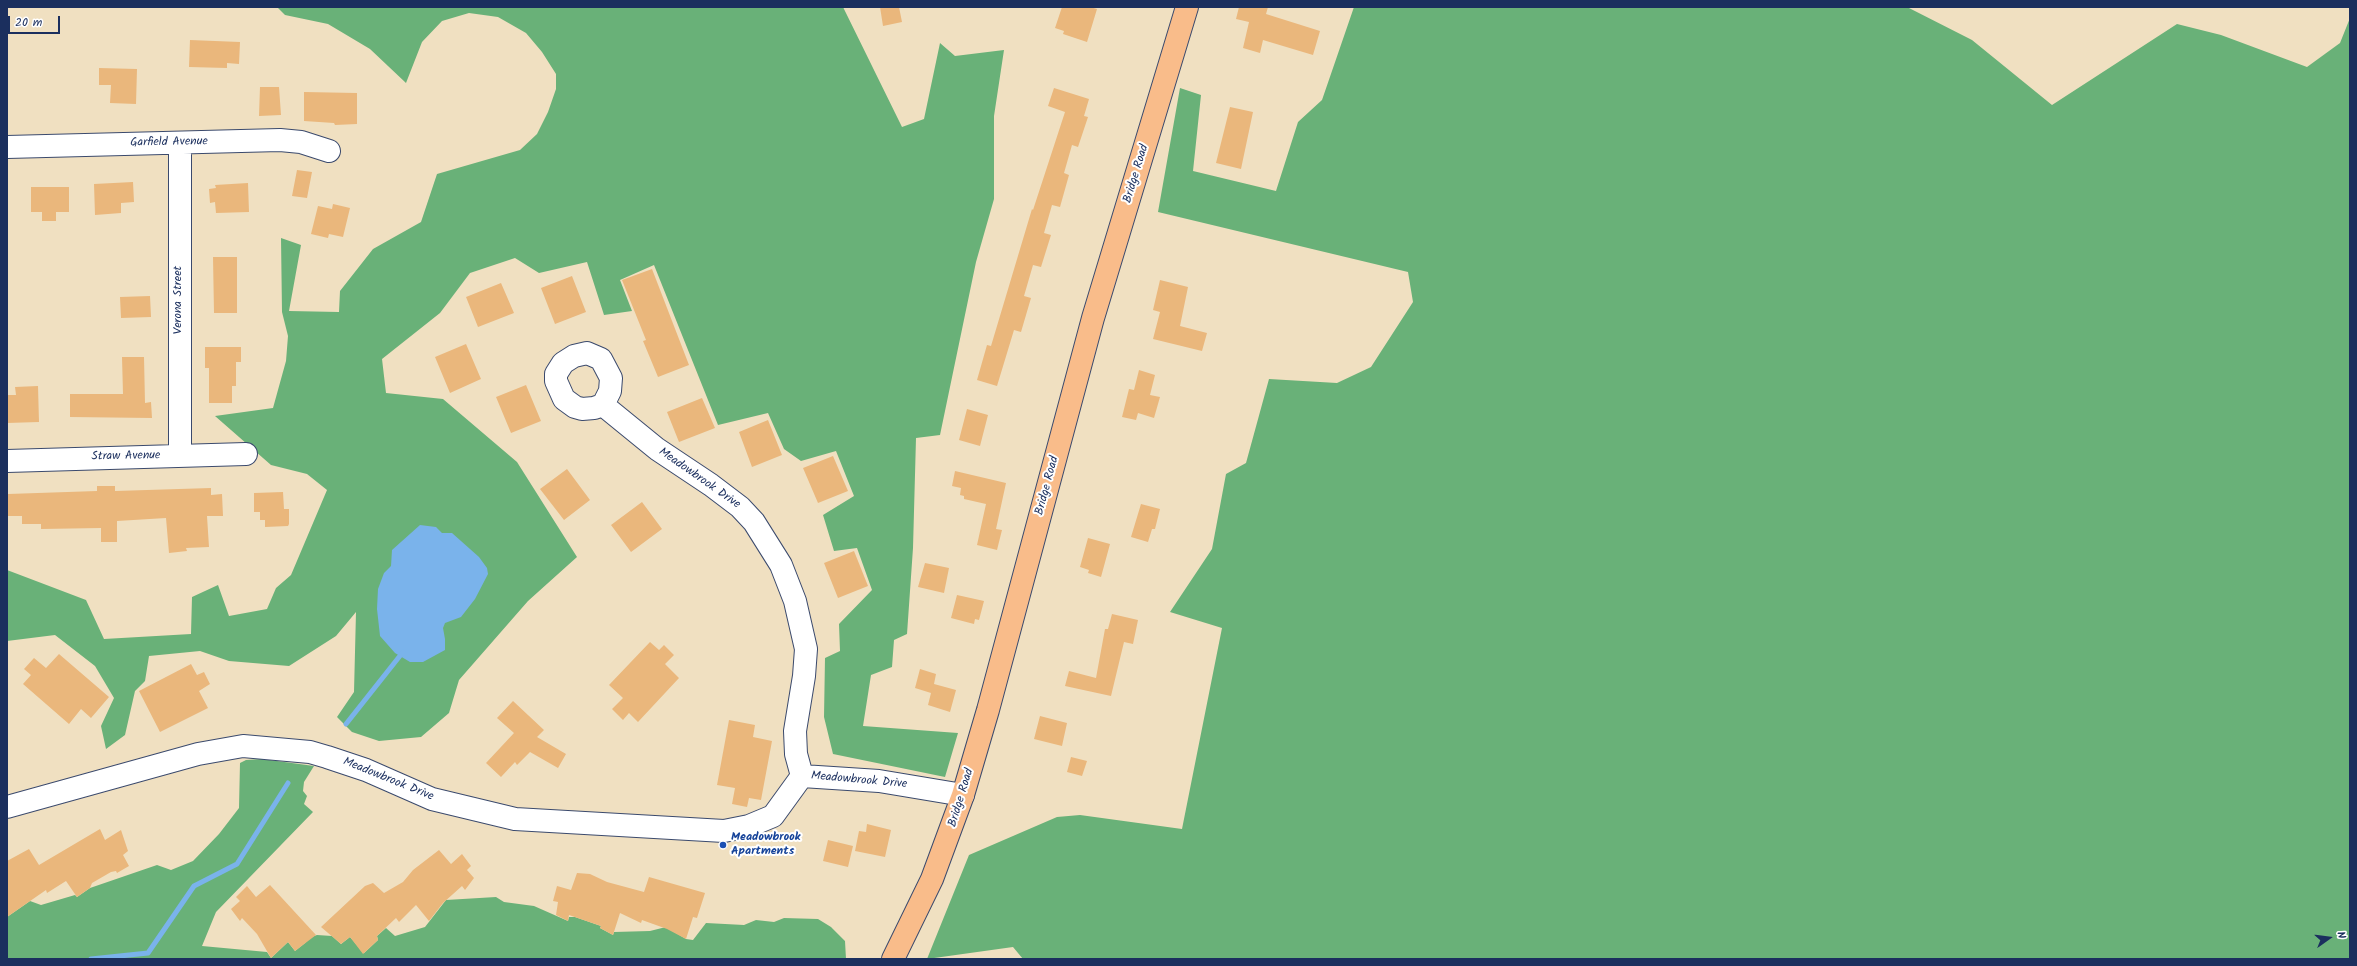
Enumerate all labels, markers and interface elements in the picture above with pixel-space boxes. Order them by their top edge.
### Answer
scale bar [10,8,62,34]
text: 20 m [15,13,42,32]
street label: Garfield Avenue [130,135,208,151]
street label: Bridge Road [1121,143,1153,205]
street label: Verona Street [172,266,186,334]
street label: Meadowbrook Drive [655,445,743,513]
street label: Straw Avenue [91,449,161,465]
street label: Bridge Road [1033,455,1063,517]
street label: Meadowbrook Drive [341,755,435,805]
street label: Bridge Road [946,767,978,829]
street label: Meadowbrook Drive [810,770,908,792]
place label: Meadowbrook Apartments [731,831,801,859]
marker: Meadowbrook Apartments [718,840,728,850]
north arrow [2309,918,2349,958]
text: N [2331,930,2350,941]

